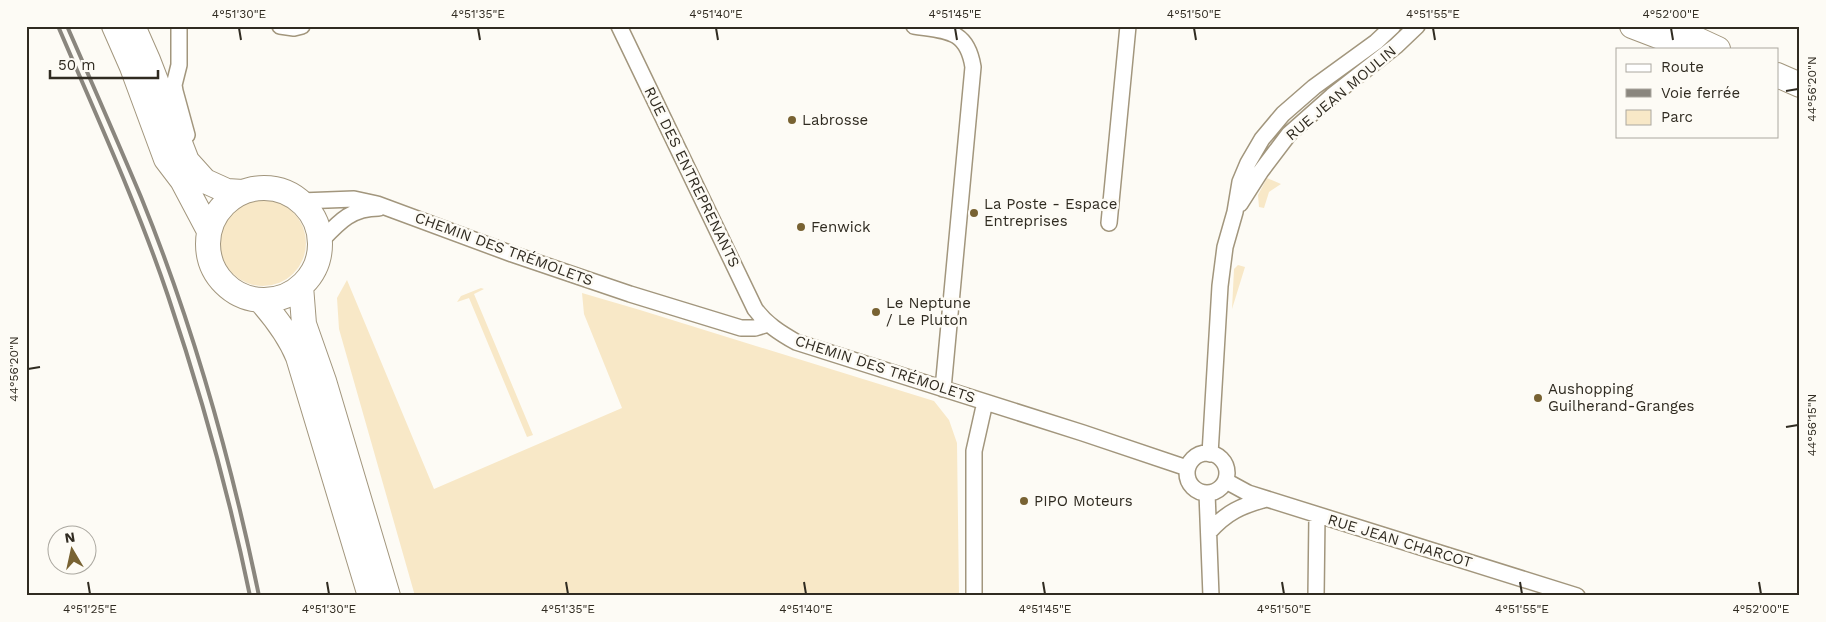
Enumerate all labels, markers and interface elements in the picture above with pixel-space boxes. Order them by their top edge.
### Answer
text: 4°51'30"E [212,7,266,21]
text: 4°51'35"E [451,7,505,21]
text: 4°51'40"E [689,7,743,21]
text: 4°51'45"E [928,7,982,21]
text: 4°51'50"E [1167,7,1221,21]
text: 4°51'55"E [1406,7,1460,21]
text: 4°52'00"E [1642,7,1700,21]
street label: RUE JEAN MOULIN [1282,42,1400,144]
scale bar [50,48,158,80]
legend [1616,48,1778,138]
text: 50 m [58,56,95,74]
text: 44°56'20"N [1805,56,1819,122]
text: Route [1661,58,1704,76]
street label: RUE DES ENTREPRENANTS [640,84,744,270]
text: Voie ferrée [1661,84,1740,102]
text: Parc [1661,108,1693,126]
place label: Labrosse [802,111,868,129]
marker: Labrosse [786,114,798,126]
place label: La Poste - Espace Entreprises [984,195,1117,230]
marker: La Poste - Espace Entreprises [968,207,980,219]
street label: CHEMIN DES TRÉMOLETS [412,208,596,290]
place label: Fenwick [811,218,871,236]
marker: Fenwick [795,221,807,233]
place label: Le Neptune / Le Pluton [886,294,971,329]
marker: Le Neptune / Le Pluton [870,306,882,318]
street label: CHEMIN DES TRÉMOLETS [793,331,977,407]
text: 44°56'20"N [7,336,21,402]
place label: Aushopping Guilherand-Granges [1548,380,1695,415]
marker: Aushopping Guilherand-Granges [1532,392,1544,404]
text: 44°56'15"N [1805,394,1819,456]
place label: PIPO Moteurs [1034,492,1133,510]
marker: PIPO Moteurs [1018,495,1030,507]
street label: RUE JEAN CHARCOT [1325,510,1475,572]
north arrow [48,524,98,574]
text: N [64,528,76,546]
text: 4°51'25"E [63,602,117,616]
text: 4°51'30"E [302,602,356,616]
text: 4°51'35"E [541,602,595,616]
text: 4°51'40"E [779,602,833,616]
text: 4°51'45"E [1018,602,1072,616]
text: 4°51'50"E [1257,602,1311,616]
text: 4°51'55"E [1495,602,1549,616]
text: 4°52'00"E [1732,602,1790,616]

